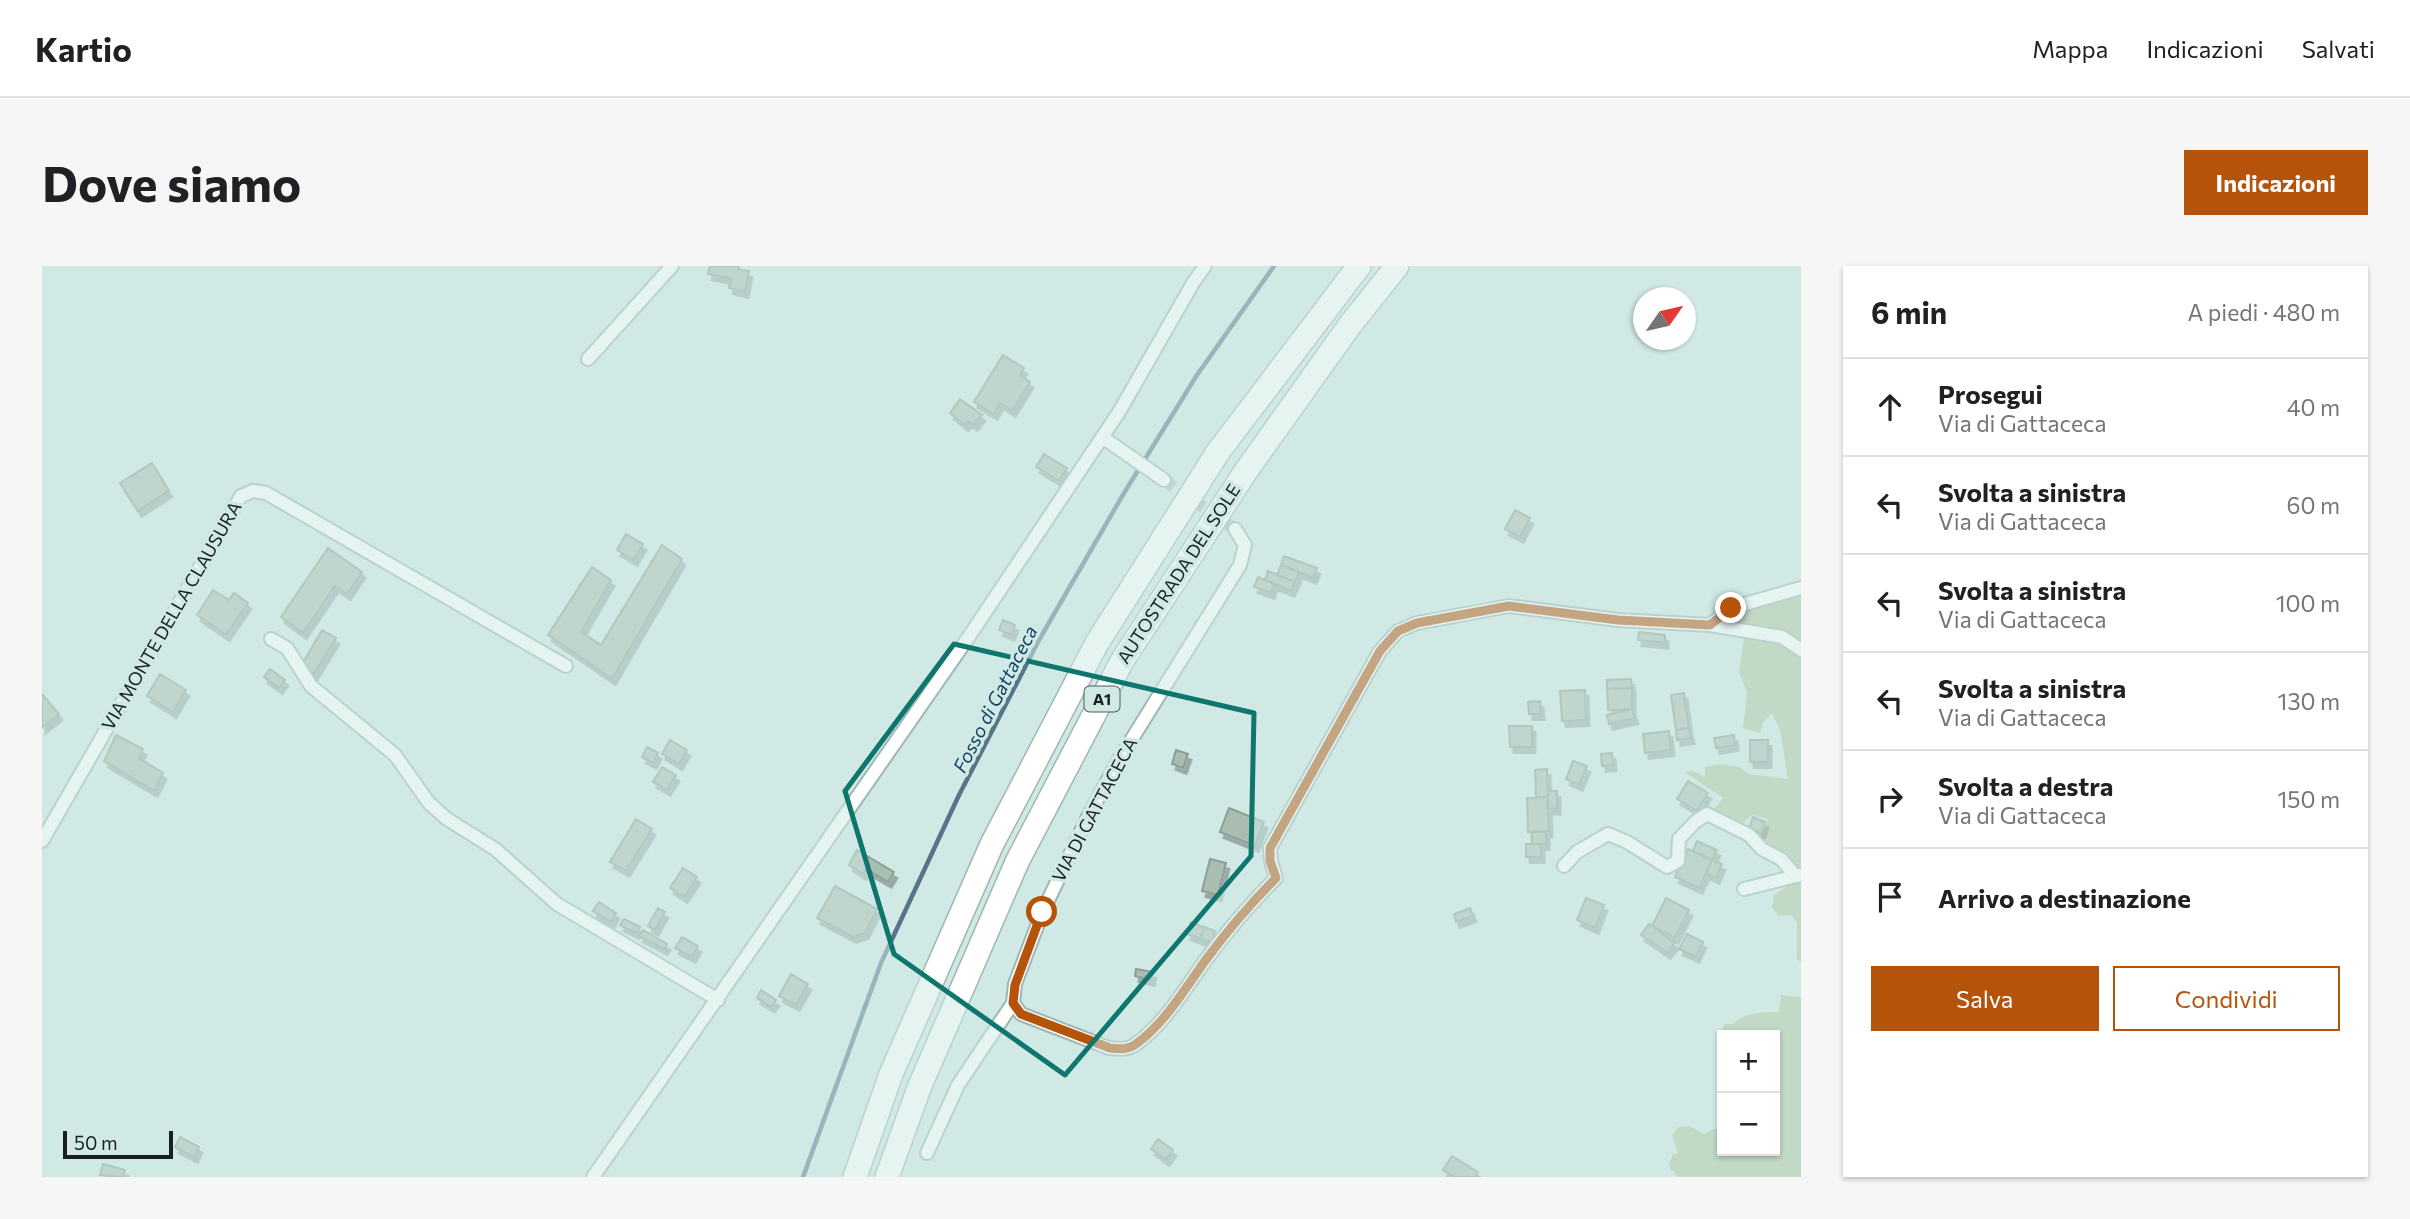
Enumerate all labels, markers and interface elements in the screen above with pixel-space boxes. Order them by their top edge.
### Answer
text: Kartio [35,28,132,69]
text: Mappa [2032,34,2108,63]
text: Indicazioni [2146,34,2264,63]
text: Salvati [2302,34,2375,63]
button: Indicazioni [2184,150,2368,215]
text: Dove siamo [42,152,301,212]
north arrow [1633,287,1696,350]
text: 6 min [1871,293,1947,330]
text: A piedi · 480 m [2187,298,2340,326]
text: Prosegui [1938,378,2043,409]
icon: ahead [1871,388,1909,426]
text: 40 m [2287,393,2340,421]
text: Via di Gattaceca [1938,409,2106,437]
text: Svolta a sinistra [1938,476,2126,507]
street label: AUTOSTRADA DEL SOLE [1112,480,1244,667]
icon: left [1871,486,1909,524]
text: 60 m [2287,491,2340,519]
street label: VIA MONTE DELLA CLAUSURA [97,497,246,734]
text: Via di Gattaceca [1938,507,2106,535]
text: Svolta a sinistra [1938,574,2126,605]
icon: left [1871,584,1909,622]
text: 100 m [2276,589,2340,617]
route end [1715,592,1746,623]
text: Via di Gattaceca [1938,605,2106,633]
water label: Fosso di Gattaceca [948,622,1041,776]
text: Svolta a sinistra [1938,672,2126,703]
icon: left [1871,682,1909,720]
road number: A1 [1084,686,1120,712]
text: 130 m [2278,687,2340,715]
text: Via di Gattaceca [1938,703,2106,731]
street label: VIA DI GATTACECA [1047,734,1141,885]
text: Svolta a destra [1938,770,2113,801]
icon: right [1871,780,1909,818]
text: 150 m [2277,785,2340,813]
text: Via di Gattaceca [1938,801,2106,829]
icon: arrive [1871,878,1909,916]
text: Arrivo a destinazione [1938,882,2191,913]
route start [1026,896,1057,927]
button: Salva [1871,966,2099,1031]
button: Condividi [2113,966,2340,1031]
map controls [1717,1030,1780,1156]
button: + [1717,1030,1780,1093]
button: − [1717,1093,1780,1156]
scale bar [63,1128,173,1160]
text: 50 m [74,1131,118,1154]

